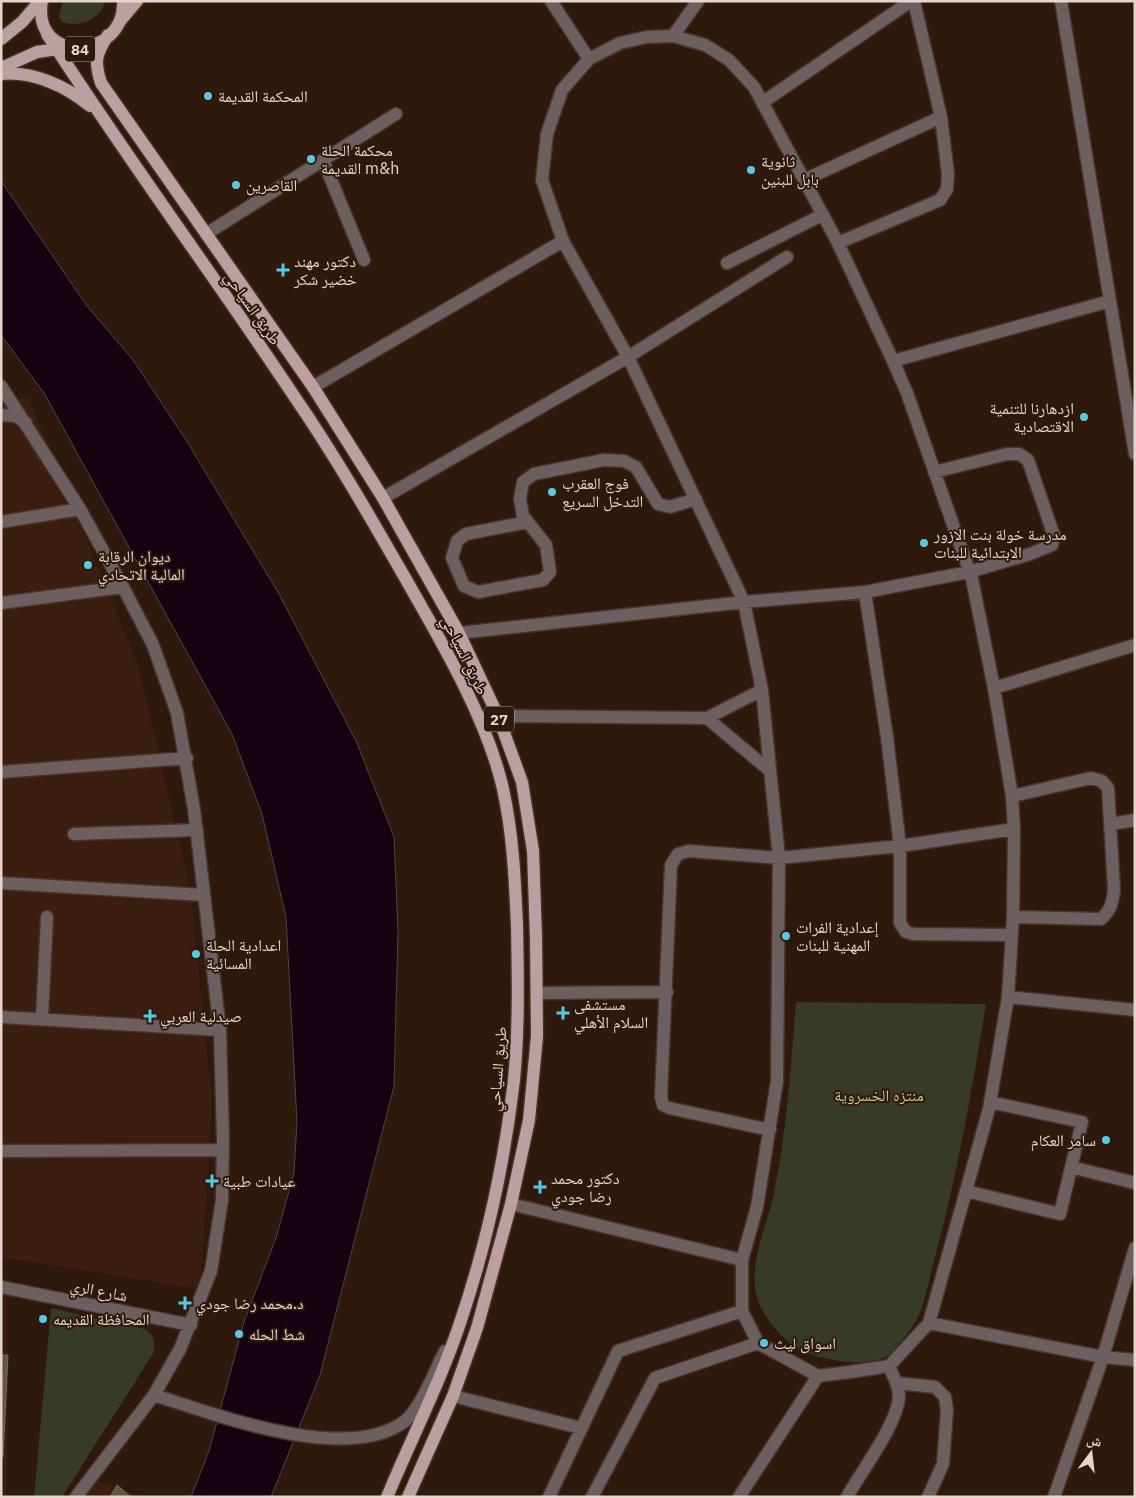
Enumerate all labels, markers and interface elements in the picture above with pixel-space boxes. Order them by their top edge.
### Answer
road number: 84 [65,36,95,62]
place label: المحكمة القديمة [218,86,308,106]
marker: المحكمة القديمة [202,90,214,102]
place label: محكمة الحلة القديمة m&h [321,140,399,178]
place label: ثانوية بابل للبنين [761,151,819,190]
marker: محكمة الحلة القديمة m&h [305,153,317,165]
marker: ثانوية بابل للبنين [745,164,757,176]
place label: القاصرين [246,175,297,196]
marker: القاصرين [230,179,242,191]
place label: دكتور مهند خضير شكر [293,251,357,289]
marker: دكتور مهند خضير شكر [276,263,290,277]
street label: طريق السياحي [218,267,286,350]
place label: ازدهارنا للتنمية الاقتصادية [989,398,1074,436]
marker: ازدهارنا للتنمية الاقتصادية [1078,411,1090,423]
place label: فوج العقرب التدخل السريع [562,473,643,512]
marker: فوج العقرب التدخل السريع [546,486,558,498]
place label: مدرسة خولة بنت الازور الابتدائية للبنات [933,524,1067,562]
marker: مدرسة خولة بنت الازور الابتدائية للبنات [918,537,930,549]
place label: ديوان الرقابة المالية الاتحادي [98,546,185,587]
marker: ديوان الرقابة المالية الاتحادي [82,559,94,571]
street label: طريق السياحي [435,612,493,699]
road number: 27 [484,706,514,732]
place label: إعدادية الفرات المهنية للبنات [796,917,879,955]
marker: إعدادية الفرات المهنية للبنات [780,930,792,942]
place label: اعدادية الحلة المسائية [206,935,281,973]
marker: اعدادية الحلة المسائية [190,948,202,960]
place label: مستشفى السلام الأهلي [574,994,648,1035]
place label: صيدلية العربي [160,1006,242,1029]
marker: مستشفى السلام الأهلي [556,1006,570,1020]
marker: صيدلية العربي [144,1010,156,1022]
street label: طريق السياحي [483,1026,514,1113]
park label: منتزه الخسروية [834,1085,924,1105]
place label: سامر العكام [1031,1130,1096,1151]
marker: سامر العكام [1100,1134,1112,1146]
place label: دكتور محمد رضا جودي [551,1168,620,1209]
place label: عيادات طبية [223,1171,296,1191]
marker: عيادات طبية [205,1174,219,1188]
marker: دكتور محمد رضا جودي [533,1180,547,1194]
street label: شارع الري [68,1275,129,1308]
place label: د.محمد رضا جودي [196,1293,304,1316]
marker: د.محمد رضا جودي [178,1296,192,1310]
place label: المحافظة القديمه [53,1309,150,1329]
marker: المحافظة القديمه [37,1313,49,1325]
place label: شط الحله [249,1324,305,1344]
marker: شط الحله [233,1328,245,1340]
place label: اسواق ليث [774,1333,836,1354]
marker: اسواق ليث [758,1337,770,1349]
north arrow [1066,1428,1116,1478]
text: ش [1085,1430,1104,1451]

